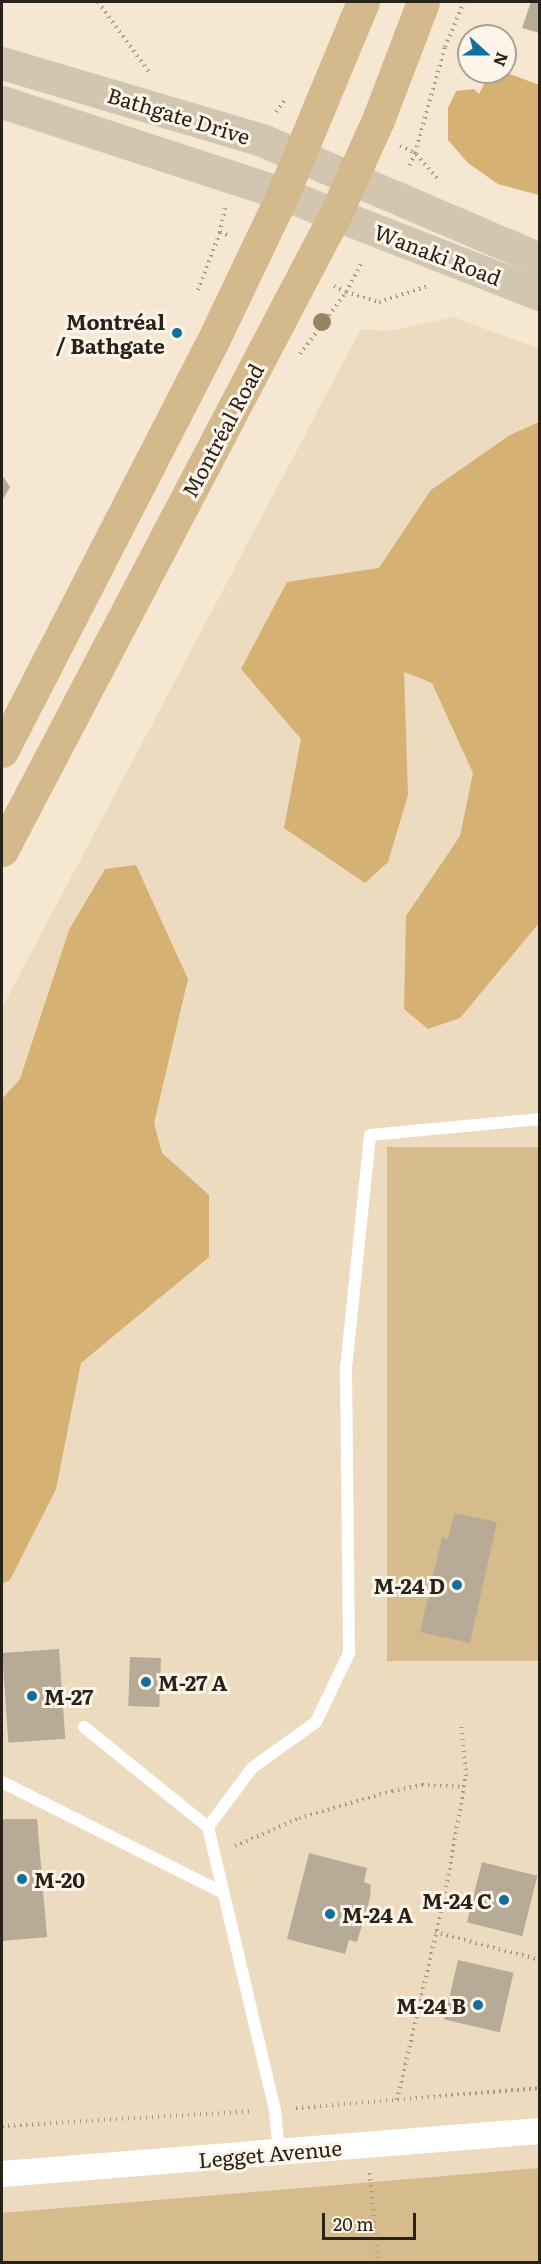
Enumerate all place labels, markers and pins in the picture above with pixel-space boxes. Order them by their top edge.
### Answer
place label: Montréal / Bathgate [56,308,165,358]
marker: Montréal / Bathgate [170,326,184,340]
place label: M-24 D [374,1572,445,1598]
marker: M-24 D [450,1578,464,1592]
place label: M-27 A [158,1669,227,1695]
marker: M-27 A [139,1675,153,1689]
place label: M-27 [44,1683,93,1709]
marker: M-27 [25,1689,39,1703]
place label: M-20 [34,1866,85,1892]
marker: M-20 [15,1872,29,1886]
place label: M-24 C [422,1887,492,1913]
marker: M-24 C [497,1893,511,1907]
place label: M-24 A [342,1901,413,1927]
marker: M-24 A [323,1907,337,1921]
place label: M-24 B [396,1992,466,2018]
marker: M-24 B [471,1998,485,2012]

